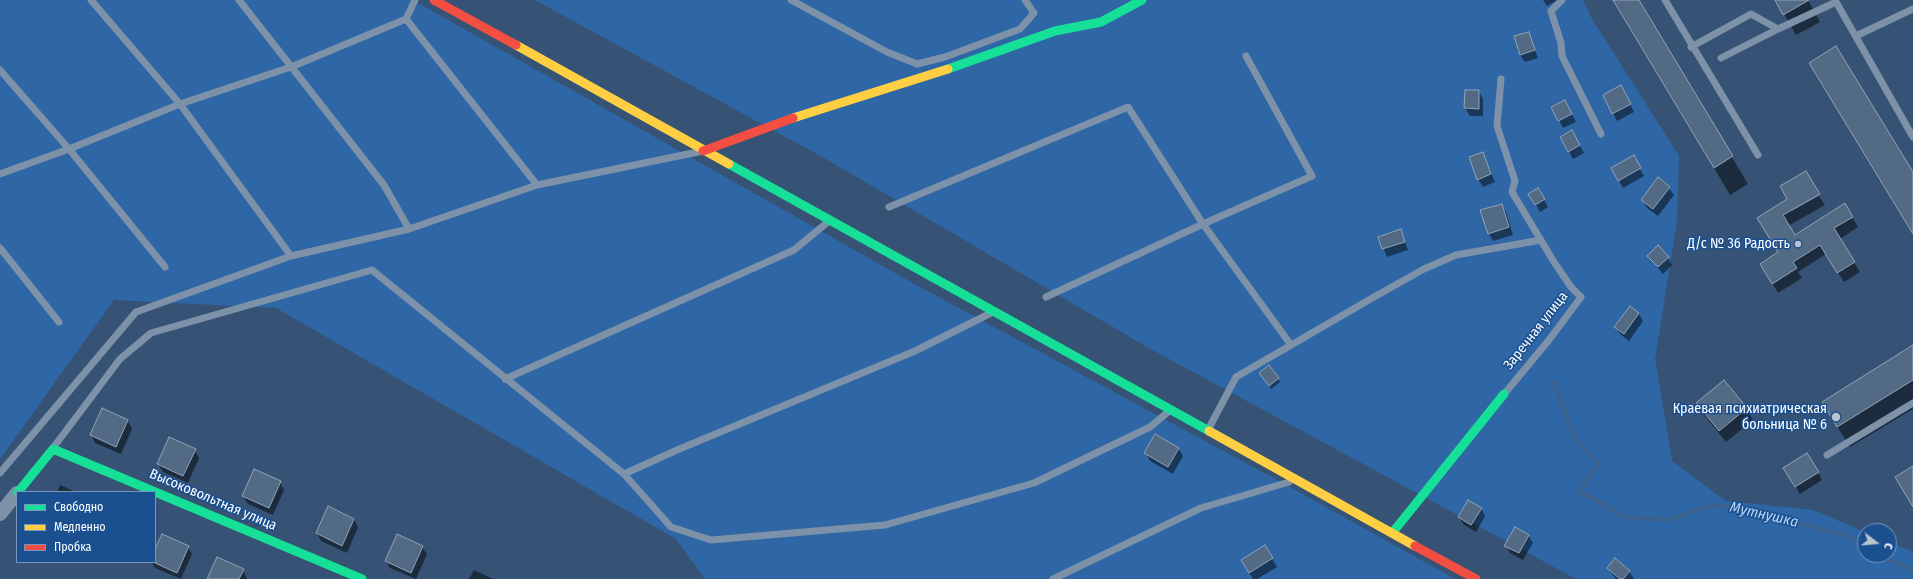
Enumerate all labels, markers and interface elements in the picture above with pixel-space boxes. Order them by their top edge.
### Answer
place label: Д/с № 36 Радость [1687,236,1790,252]
marker: Д/с № 36 Радость [1793,239,1803,249]
street label: Заречная улица [1500,289,1572,373]
place label: Краевая психиатрическая больница № 6 [1673,401,1827,434]
marker: Краевая психиатрическая больница № 6 [1830,411,1842,423]
street label: Высоковольтная улица [147,466,279,534]
legend [16,491,156,563]
water label: Мутнушка [1728,498,1800,532]
text: Свободно [54,500,103,514]
text: Медленно [54,520,106,534]
north arrow [1857,523,1897,563]
text: Пробка [54,540,92,554]
text: С [1881,542,1895,551]

